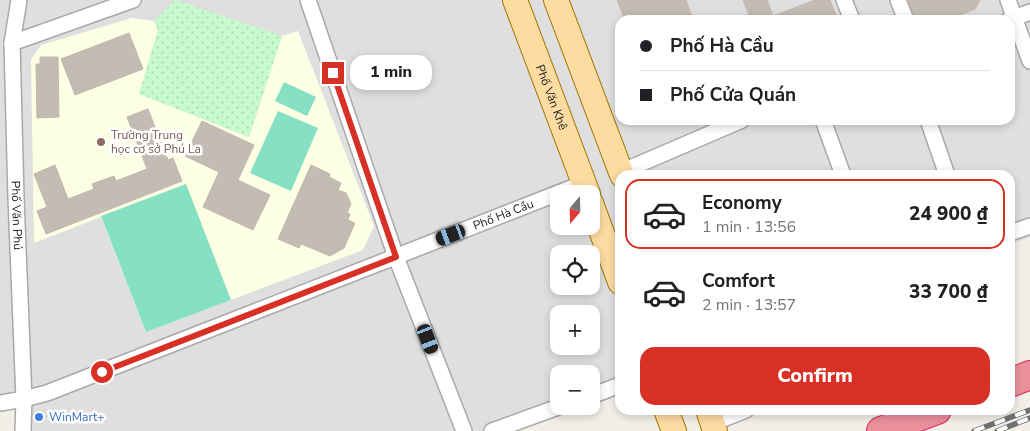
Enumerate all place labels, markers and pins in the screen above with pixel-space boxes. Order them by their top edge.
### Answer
place label: Trường Trung học cơ sở Phú La [111,127,201,157]
marker: Trường Trung học cơ sở Phú La [95,136,107,148]
place label: WinMart+ [49,409,104,425]
marker: WinMart+ [33,411,45,423]

